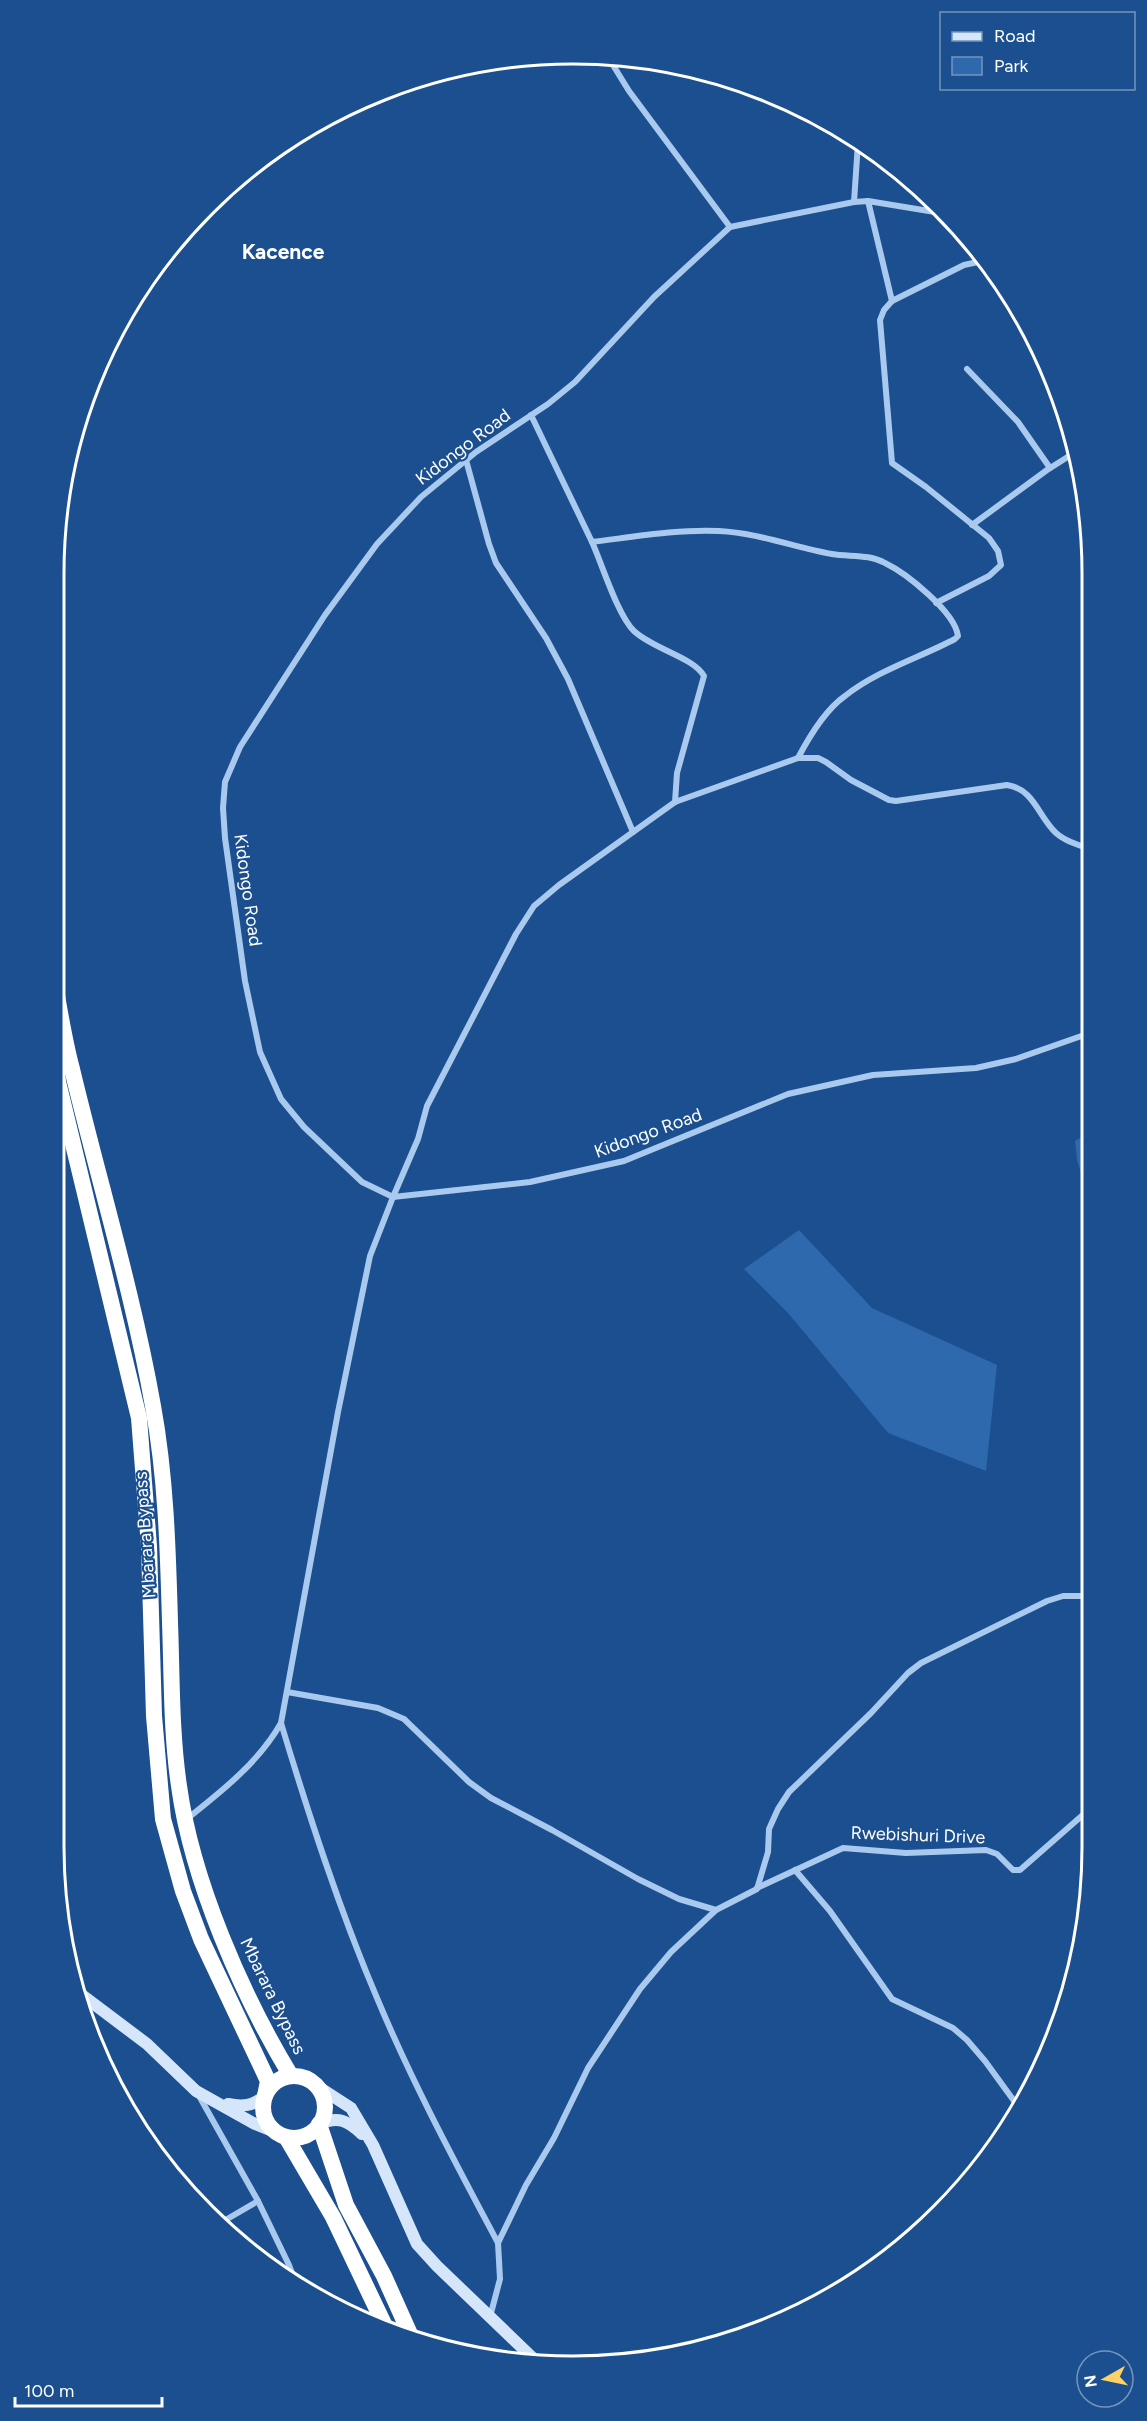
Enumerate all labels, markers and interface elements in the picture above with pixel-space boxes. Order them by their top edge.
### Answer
legend [940,12,1135,90]
text: Road [994,25,1035,47]
text: Park [994,55,1029,77]
district label: Kacence [242,239,325,264]
street label: Kidongo Road [411,404,515,490]
street label: Kidongo Road [229,832,267,948]
street label: Kidongo Road [591,1103,705,1163]
street label: Mbarara Bypass [130,1471,160,1599]
street label: Rwebishuri Drive [850,1822,986,1848]
street label: Mbarara Bypass [235,1934,311,2058]
north arrow [1075,2349,1135,2409]
scale bar [15,2370,162,2408]
text: N [1080,2374,1101,2389]
text: 100 m [24,2380,74,2402]

